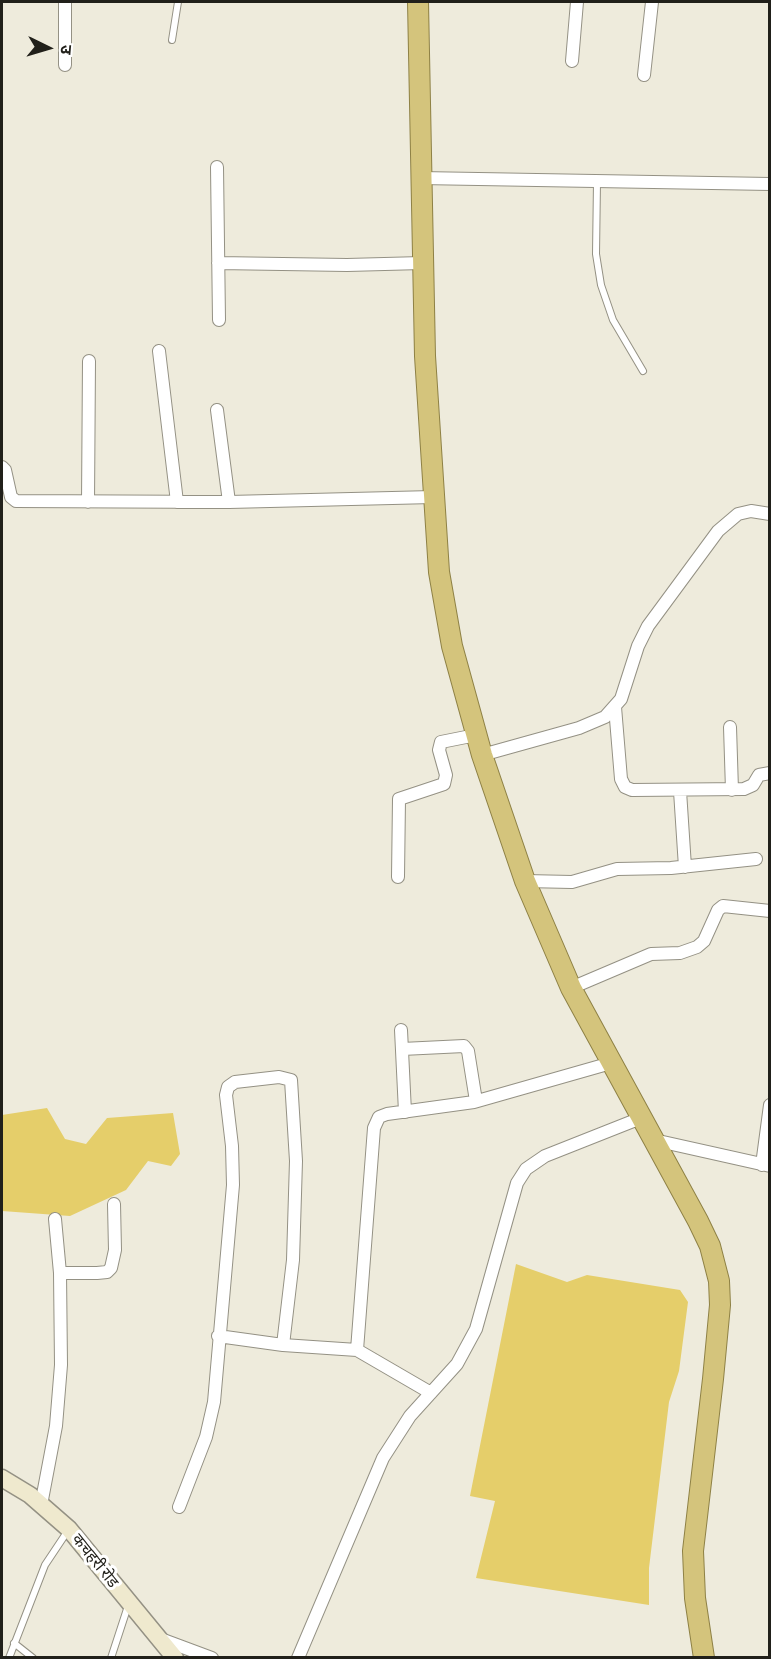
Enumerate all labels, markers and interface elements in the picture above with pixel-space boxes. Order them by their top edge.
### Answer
north arrow [18,18,78,78]
text: उ [58,44,74,55]
street label: कचहरी रोड [68,1530,122,1592]

